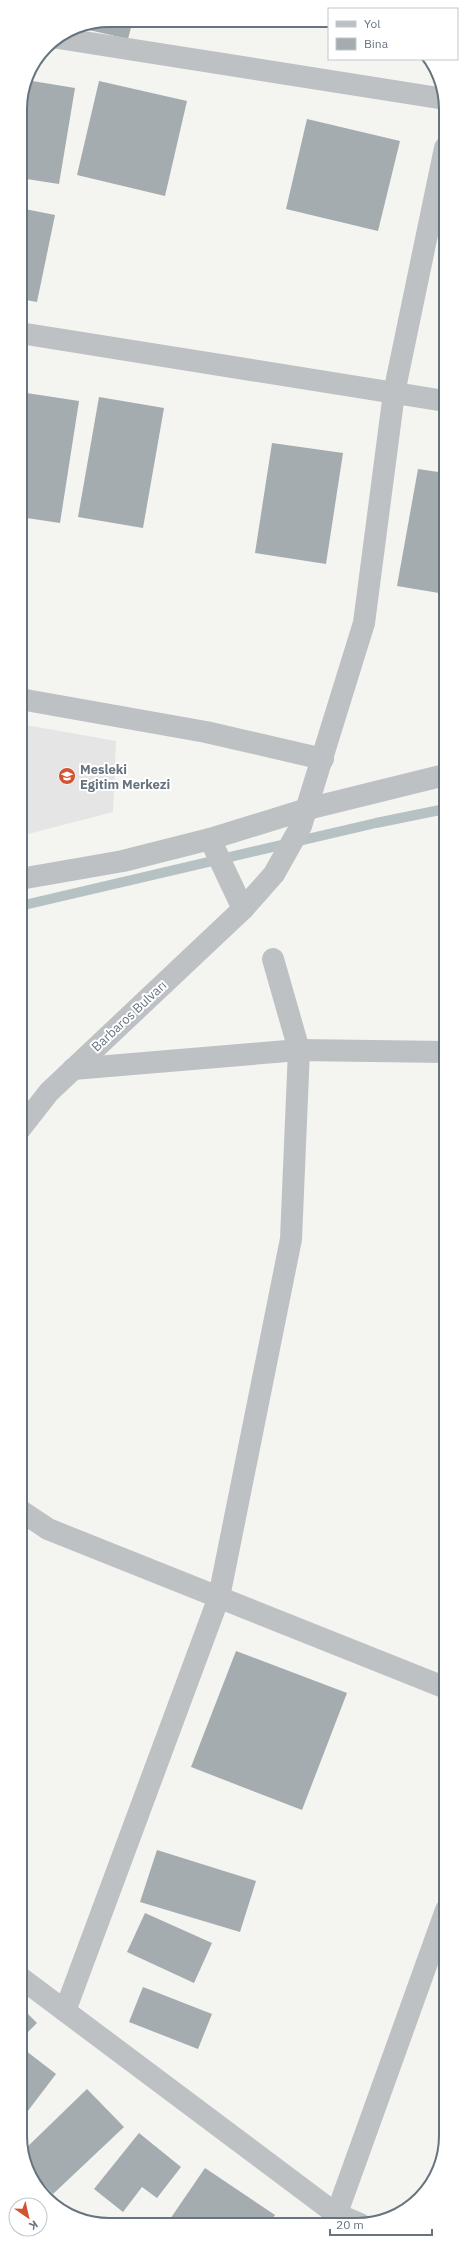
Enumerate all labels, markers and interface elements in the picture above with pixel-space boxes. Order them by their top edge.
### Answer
legend [328,8,458,60]
text: Yol [364,16,381,31]
text: Bina [364,36,389,51]
place label: Mesleki Egitim Merkezi [80,761,170,793]
school or university icon: Mesleki Egitim Merkezi [57,766,77,786]
street label: Barbaros Bulvarı [88,977,170,1055]
north arrow [8,2197,48,2237]
scale bar [330,2211,432,2237]
text: K [26,2217,41,2233]
text: 20 m [336,2217,364,2232]

